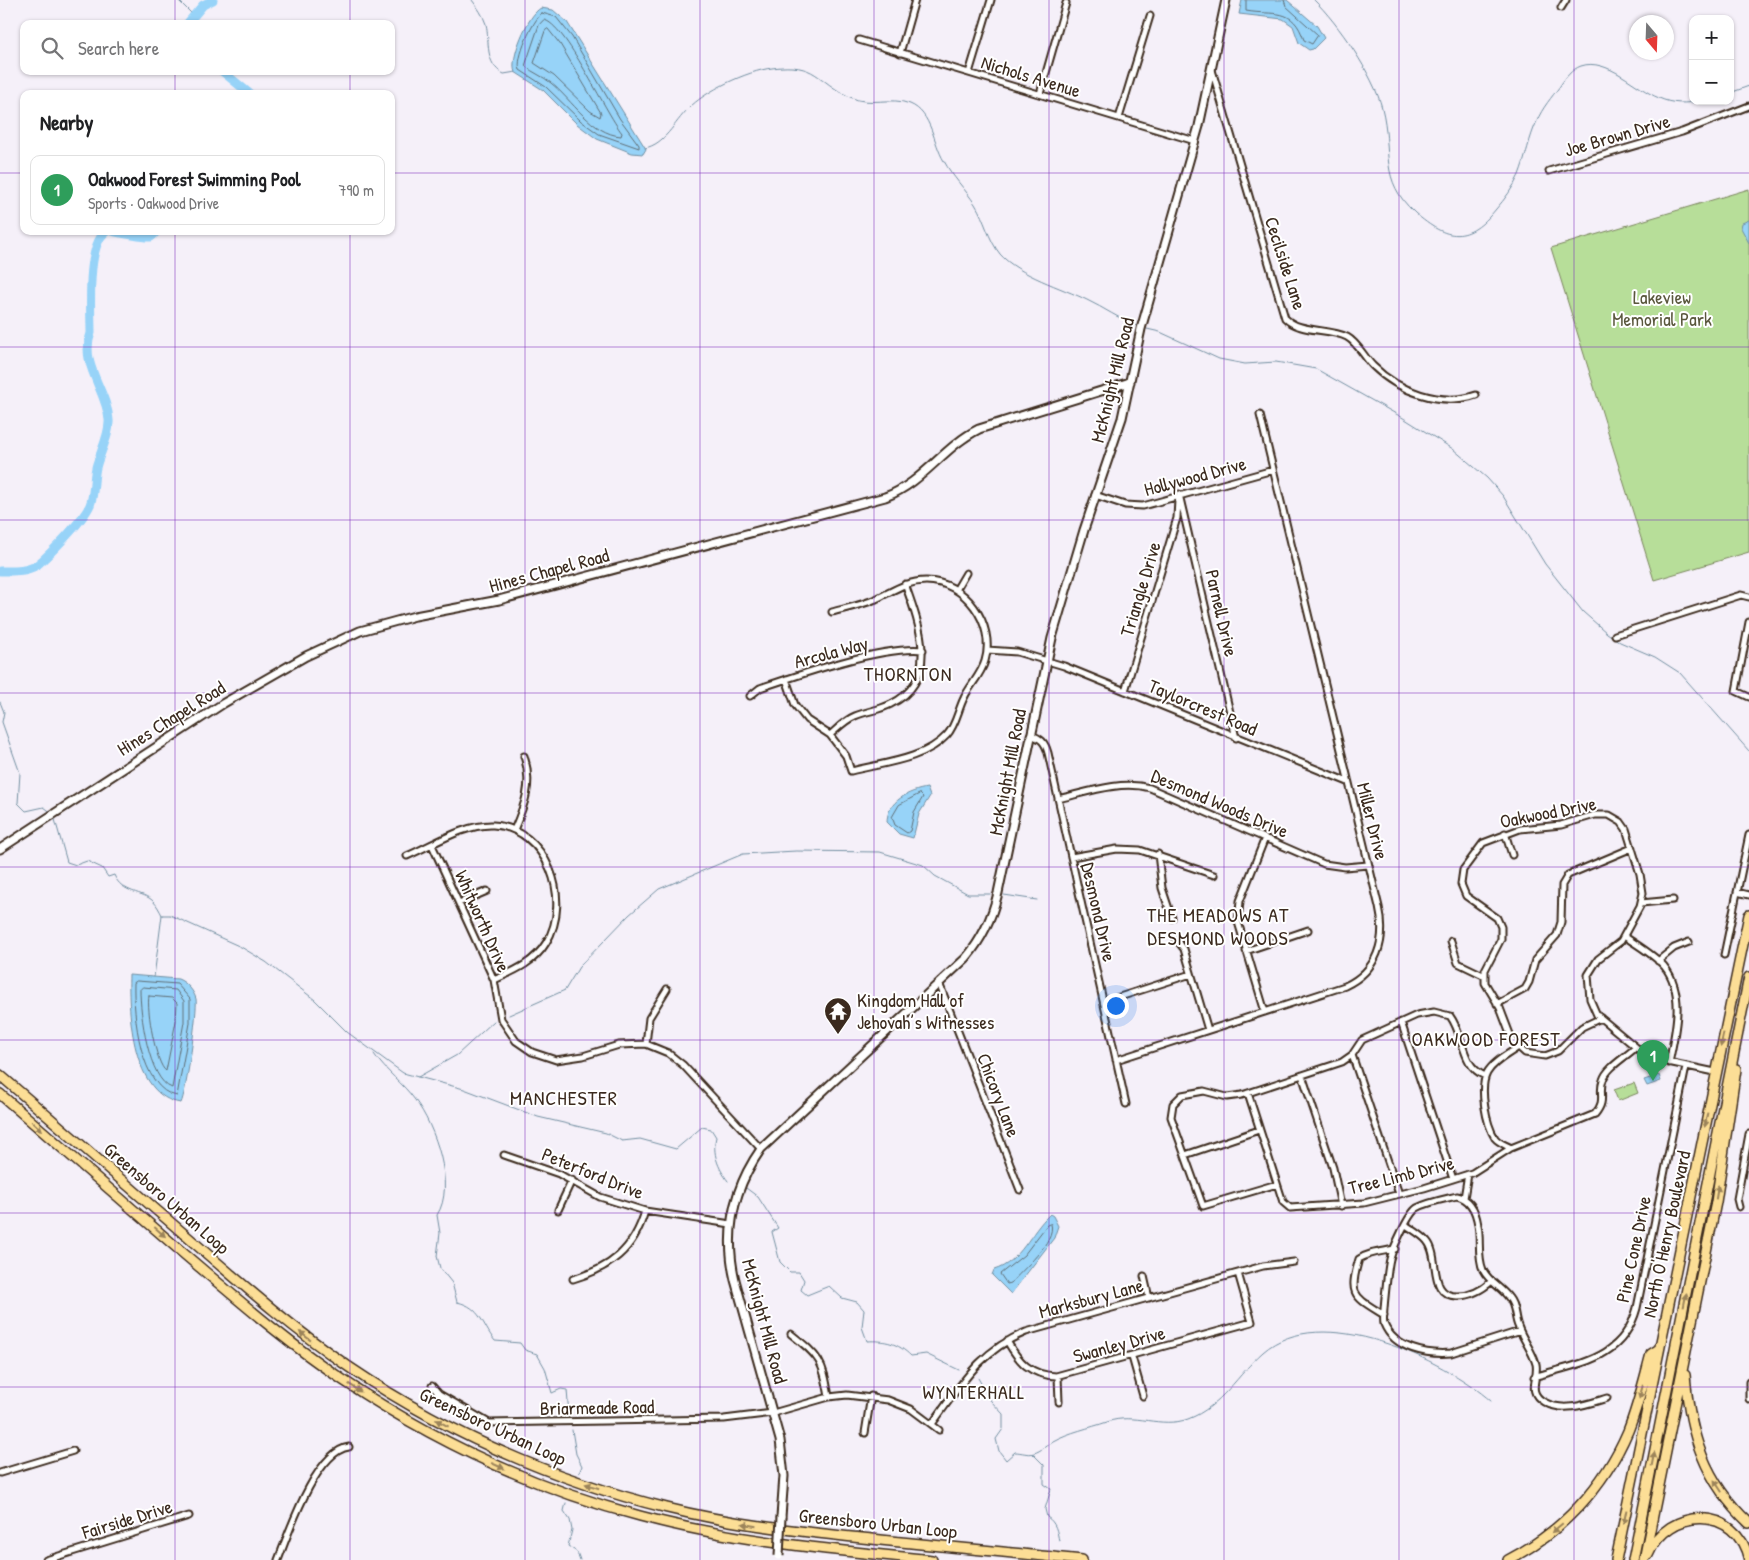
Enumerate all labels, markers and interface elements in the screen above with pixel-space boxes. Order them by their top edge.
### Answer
north arrow [1629,15,1674,60]
map controls [1689,15,1734,105]
button: + [1689,15,1734,60]
search box [20,20,395,75]
icon: search [38,34,66,62]
text: Search here [78,35,159,61]
street label: Nichols Avenue [978,49,1084,104]
button: − [1689,60,1734,105]
street label: Joe Brown Drive [1561,107,1673,162]
text: Nearby [40,108,93,137]
text: Oakwood Forest Swimming Pool [88,166,300,192]
text: 1 [54,179,60,201]
text: 790 m [338,179,374,201]
text: Sports · Oakwood Drive [88,192,219,214]
street label: Cecilside Lane [1259,213,1313,313]
park label: Lakeview Memorial Park [1612,284,1712,332]
street label: McKnight Mill Road [1084,314,1140,445]
street label: Hollywood Drive [1141,450,1249,502]
street label: Triangle Drive [1113,538,1167,640]
street label: Hines Chapel Road [486,541,612,598]
street label: Parnell Drive [1199,567,1245,659]
street label: Arcola Way [791,630,871,674]
district label: THORNTON [864,660,952,687]
street label: Taylorcrest Road [1145,672,1262,742]
street label: Hines Chapel Road [112,674,231,762]
street label: McKnight Mill Road [982,706,1032,837]
street label: Desmond Woods Drive [1147,762,1293,844]
street label: Miller Drive [1351,780,1395,863]
street label: Oakwood Drive [1498,790,1599,834]
street label: Desmond Drive [1075,860,1123,964]
street label: Whitworth Drive [449,866,517,976]
district label: THE MEADOWS AT DESMOND WOODS [1147,901,1289,951]
place label: Kingdom Hall of Jehovah’s Witnesses [857,987,994,1035]
your location [1103,993,1129,1019]
temple icon: Kingdom Hall of Jehovah’s Witnesses [823,996,853,1035]
district label: OAKWOOD FOREST [1411,1025,1561,1052]
one-way arrow [1718,1032,1726,1047]
pin: 1 [1637,1040,1669,1081]
street label: Chicory Lane [971,1049,1027,1141]
district label: MANCHESTER [510,1084,618,1111]
one-way arrow [1701,1113,1709,1129]
one-way arrow [31,1120,43,1131]
street label: Greensboro Urban Loop [99,1136,235,1260]
street label: Peterford Drive [538,1141,648,1205]
street label: North O'Henry Boulevard [1636,1148,1696,1320]
street label: Tree Limb Drive [1346,1149,1457,1201]
one-way arrow [1714,1184,1722,1200]
street label: Pine Cone Drive [1609,1193,1657,1305]
one-way arrow [153,1227,166,1238]
street label: McKnight Mill Road [736,1256,794,1387]
street label: Marksbury Lane [1036,1271,1147,1324]
one-way arrow [1682,1291,1690,1307]
street label: Swanley Drive [1070,1319,1168,1369]
one-way arrow [299,1330,312,1341]
district label: WYNTERHALL [922,1378,1026,1405]
street label: Greensboro Urban Loop [416,1381,570,1471]
one-way arrow [348,1384,362,1393]
one-way arrow [1636,1385,1644,1400]
street label: Briarmeade Road [540,1393,655,1421]
one-way arrow [435,1419,450,1427]
one-way arrow [1650,1451,1658,1467]
one-way arrow [491,1462,505,1470]
one-way arrow [1713,1479,1723,1492]
one-way arrow [584,1482,599,1490]
street label: Fairside Drive [78,1493,176,1545]
street label: Greensboro Urban Loop [798,1502,958,1544]
one-way arrow [1621,1509,1629,1525]
one-way arrow [741,1520,757,1528]
one-way arrow [1550,1522,1563,1533]

